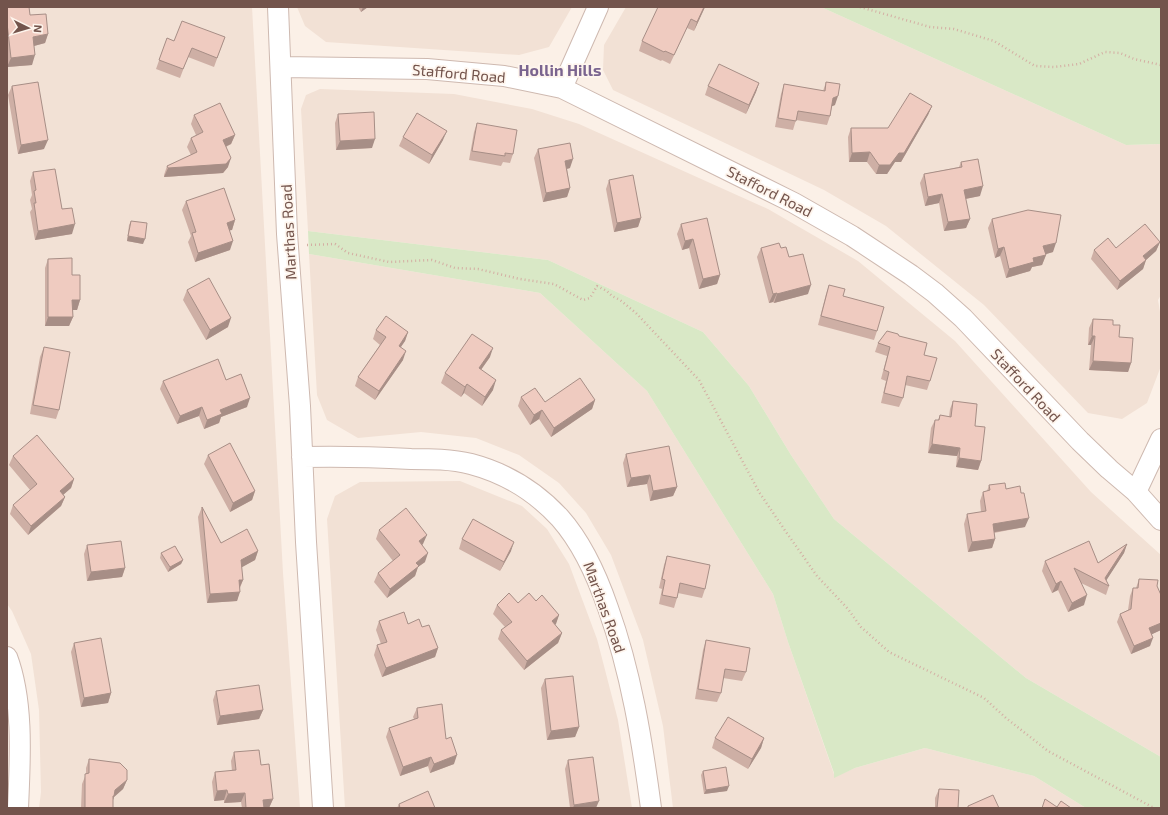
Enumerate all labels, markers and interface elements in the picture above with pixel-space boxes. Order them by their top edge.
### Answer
north arrow [8,8,48,48]
text: N [32,24,45,33]
street label: Stafford Road [412,60,506,86]
district label: Hollin Hills [519,60,601,79]
street label: Stafford Road [724,162,816,220]
street label: Marthas Road [277,184,299,280]
street label: Stafford Road [987,345,1065,425]
street label: Marthas Road [580,559,630,655]

